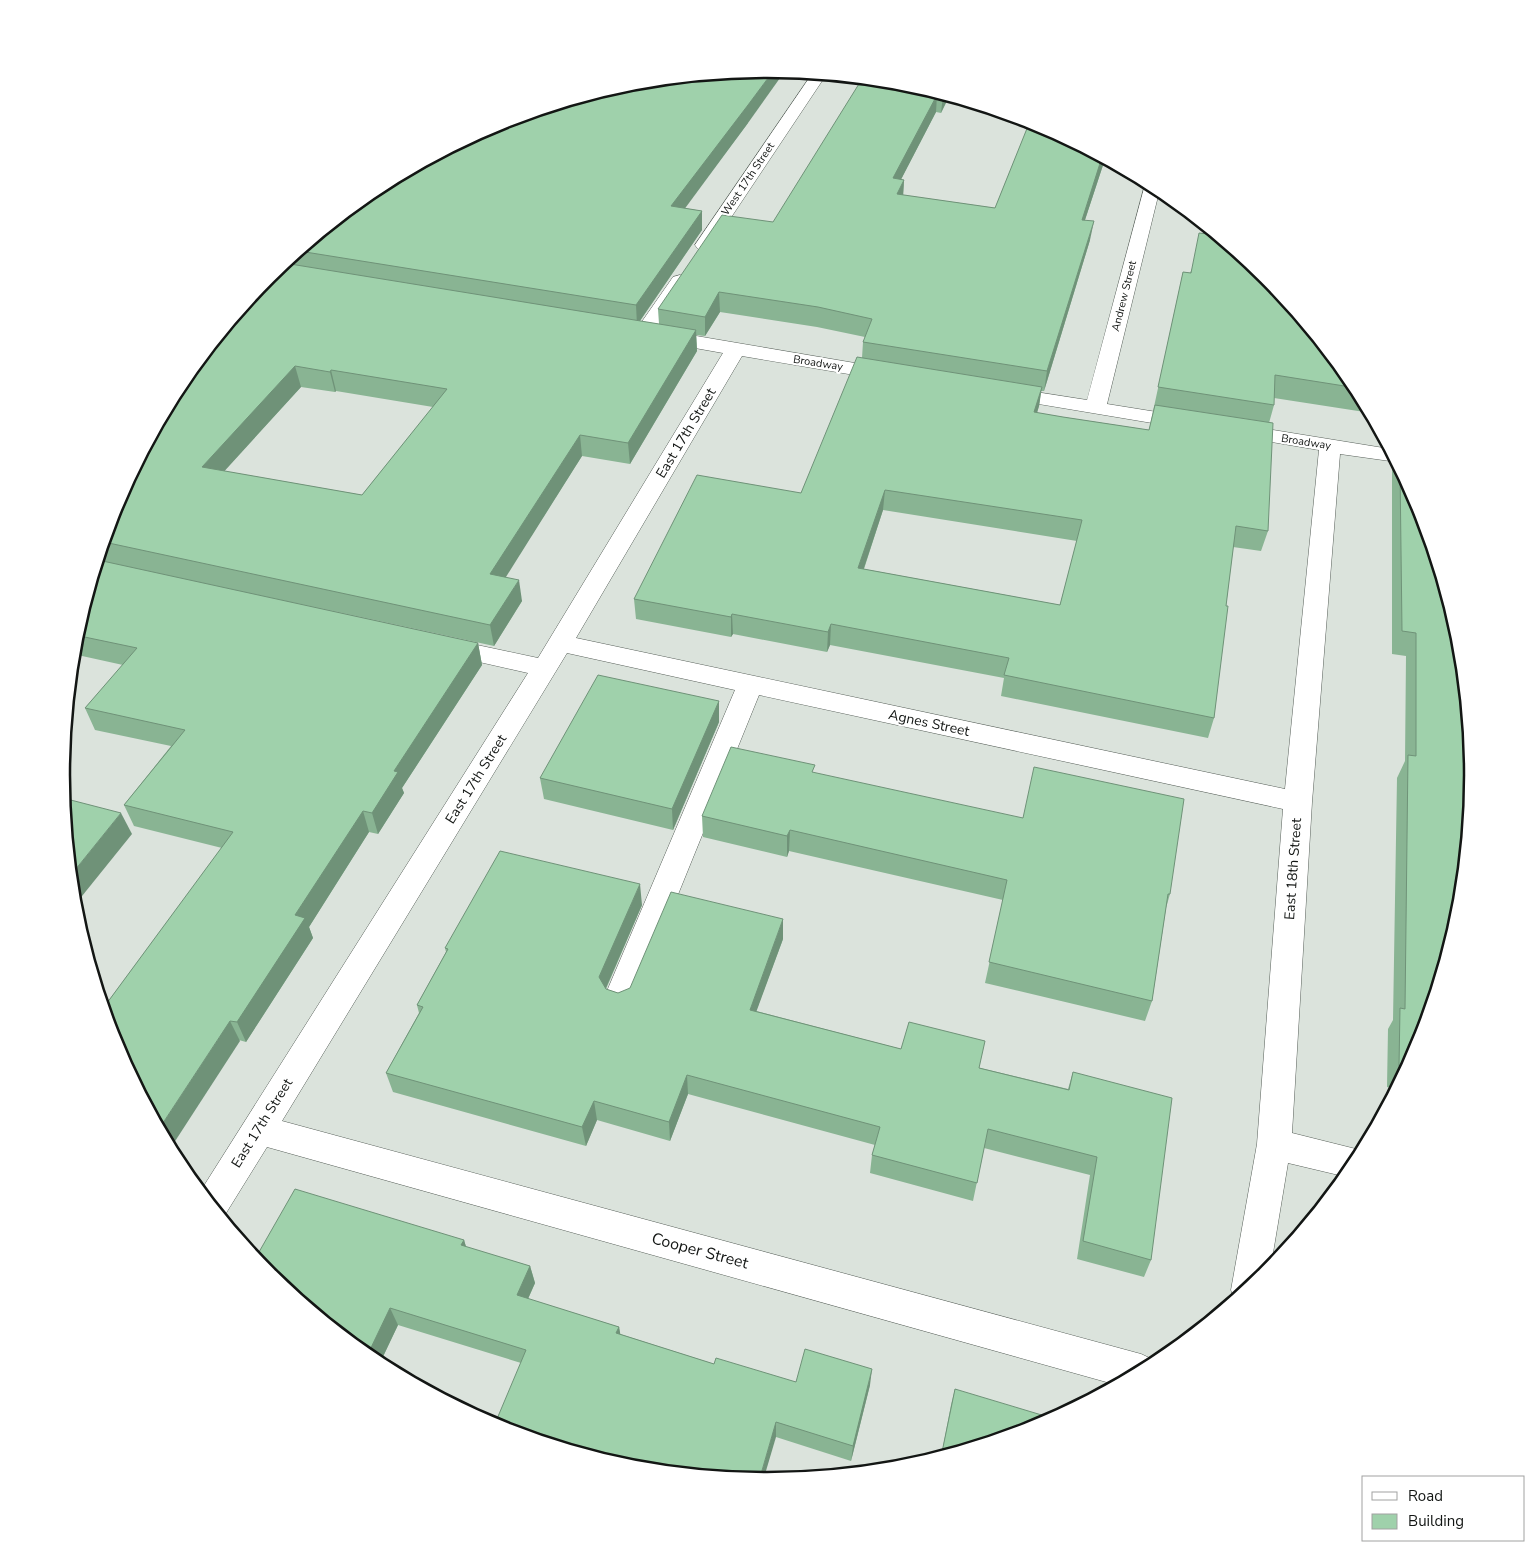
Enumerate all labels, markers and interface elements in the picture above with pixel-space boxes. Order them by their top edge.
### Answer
street label: West 17th Street [718,139,778,219]
street label: Andrew Street [1108,259,1140,333]
street label: Broadway [792,352,844,374]
street label: East 17th Street [652,384,720,482]
street label: Broadway [1280,431,1332,453]
street label: Agnes Street [887,705,971,741]
street label: East 17th Street [441,731,511,827]
street label: East 18th Street [1280,817,1306,921]
street label: East 17th Street [227,1075,297,1171]
street label: Cooper Street [649,1228,751,1275]
legend [1362,1476,1525,1541]
text: Road [1408,1486,1443,1506]
text: Building [1408,1511,1464,1531]

